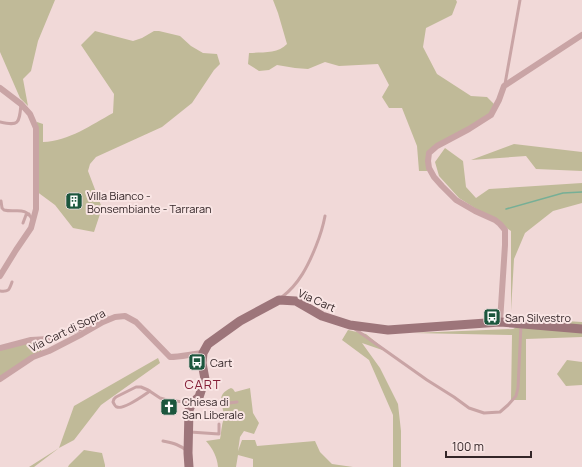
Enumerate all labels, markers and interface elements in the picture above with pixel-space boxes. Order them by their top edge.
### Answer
place label: Villa Bianco - Bonsembiante - Tarraran [87,188,212,216]
building icon: Villa Bianco - Bonsembiante - Tarraran [64,191,84,211]
street label: Via Cart [296,285,338,315]
street label: Via Cart di Sopra [27,305,107,355]
bus stop icon: San Silvestro [482,307,502,327]
place label: San Silvestro [505,310,571,325]
bus stop icon: Cart [187,352,207,372]
place label: Cart [210,355,232,370]
district label: CART [184,375,222,393]
place label: Chiesa di San Liberale [182,394,244,422]
church icon: Chiesa di San Liberale [159,397,179,417]
scale bar [446,433,531,459]
text: 100 m [452,438,484,455]

